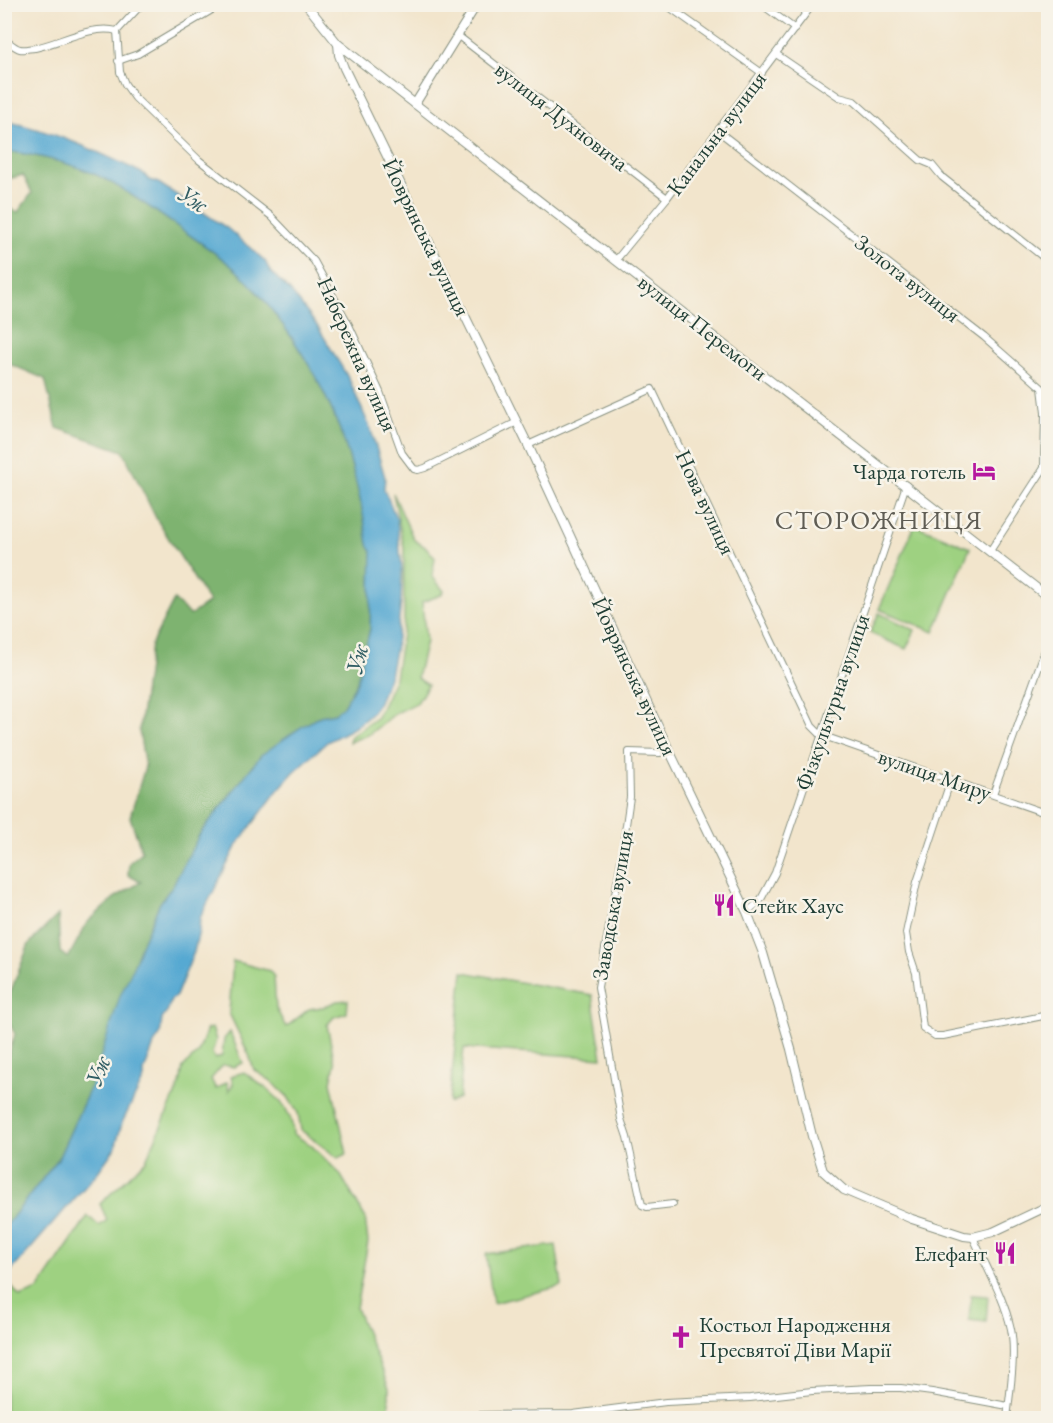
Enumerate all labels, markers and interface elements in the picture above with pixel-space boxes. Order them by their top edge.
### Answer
street label: вулиця Духновича [489,55,635,178]
street label: Канальна вулиця [660,65,773,201]
street label: Йоврянська вулиця [376,153,477,321]
water label: Уж [172,177,215,220]
street label: Золота вулиця [849,228,967,329]
street label: вулиця Перемоги [632,268,774,387]
street label: Набережна вулиця [310,272,405,436]
street label: Нова вулиця [669,445,743,560]
place label: Чарда готель [853,457,966,486]
hotel icon: Чарда готель [971,458,997,484]
district label: СТОРОЖНИЦЯ [775,503,983,537]
street label: Йоврянська вулиця [585,592,684,761]
street label: Фізкультурна вулиця [789,610,876,794]
water label: Уж [338,640,375,677]
street label: вулиця Миру [874,742,996,807]
street label: Заводська вулиця [585,828,640,982]
place label: Стейк Хаус [742,891,844,920]
restaurant icon: Стейк Хаус [711,892,737,918]
water label: Уж [78,1051,118,1090]
place label: Елефант [914,1239,987,1268]
restaurant icon: Елефант [992,1240,1018,1266]
place label: Костьол Народження Пресвятої Діви Марії [699,1310,892,1364]
church icon: Костьол Народження Пресвятої Діви Марії [668,1324,694,1350]

